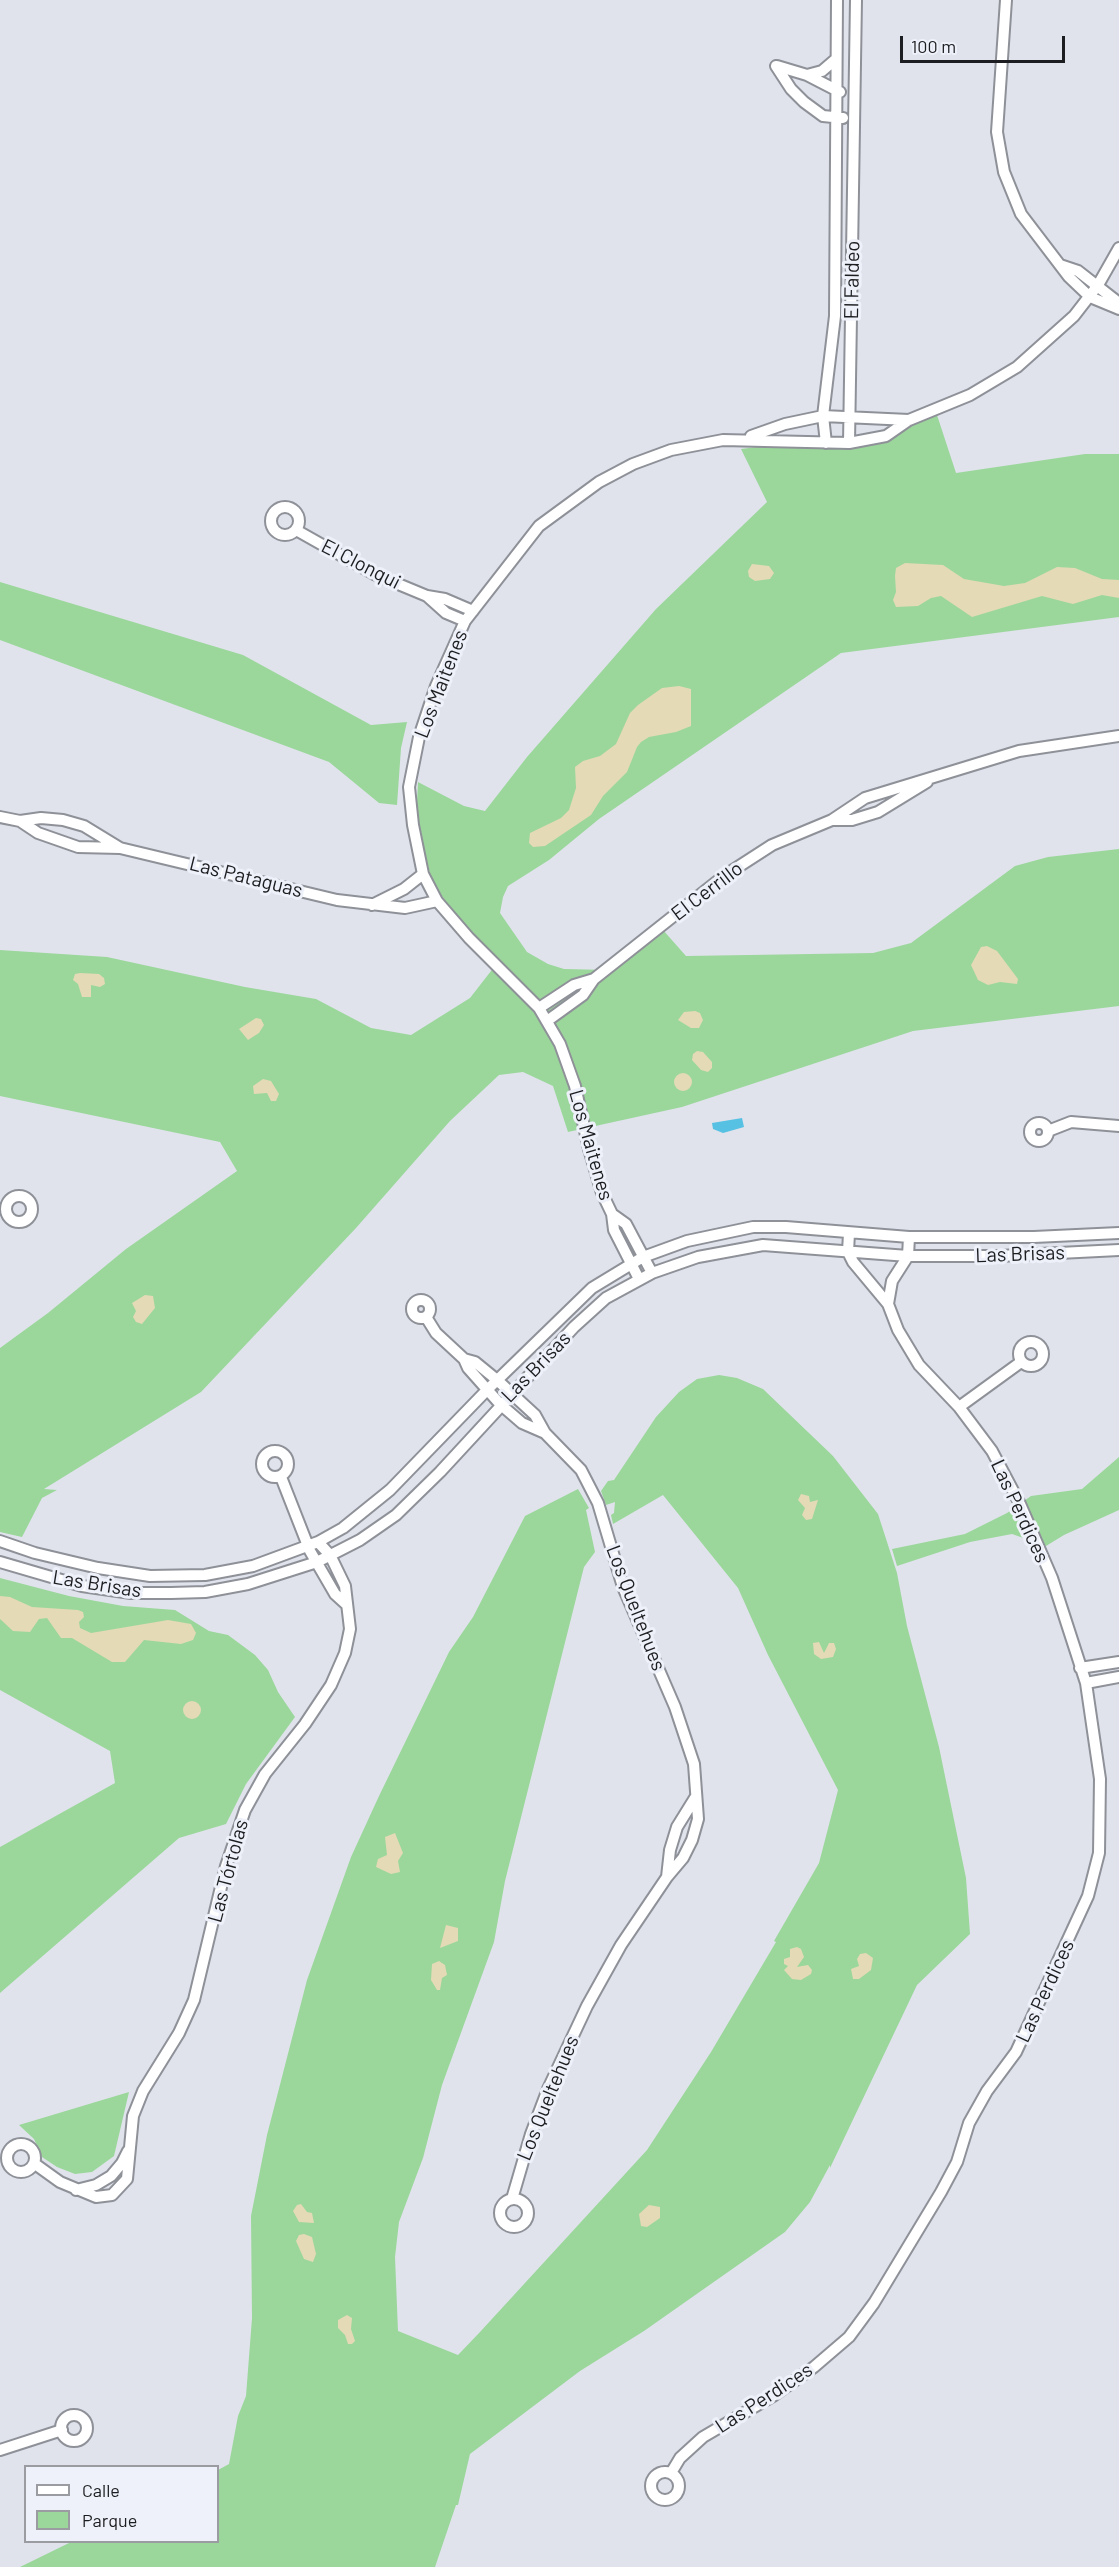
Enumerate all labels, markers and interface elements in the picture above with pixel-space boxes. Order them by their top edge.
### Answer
scale bar [903,24,1068,62]
text: 100 m [911,35,956,57]
street label: El Faldeo [839,240,865,320]
street label: El Clonqui [317,534,405,594]
street label: Los Maitenes [409,627,473,741]
street label: Las Pataguas [187,851,305,903]
street label: El Cerrillo [667,856,747,926]
street label: Los Maitenes [564,1087,618,1203]
street label: Las Brisas [975,1240,1065,1268]
street label: Las Brisas [496,1326,576,1408]
street label: Las Perdices [986,1456,1054,1566]
street label: Los Queltehues [601,1542,671,1674]
street label: Las Brisas [51,1565,143,1603]
street label: Las Tórtolas [203,1817,253,1925]
street label: Las Perdices [1011,1936,1079,2046]
street label: Los Queltehues [512,2032,584,2164]
street label: Las Perdices [711,2358,817,2438]
legend [24,2465,219,2543]
text: Calle [82,2479,120,2501]
text: Parque [82,2509,137,2531]

